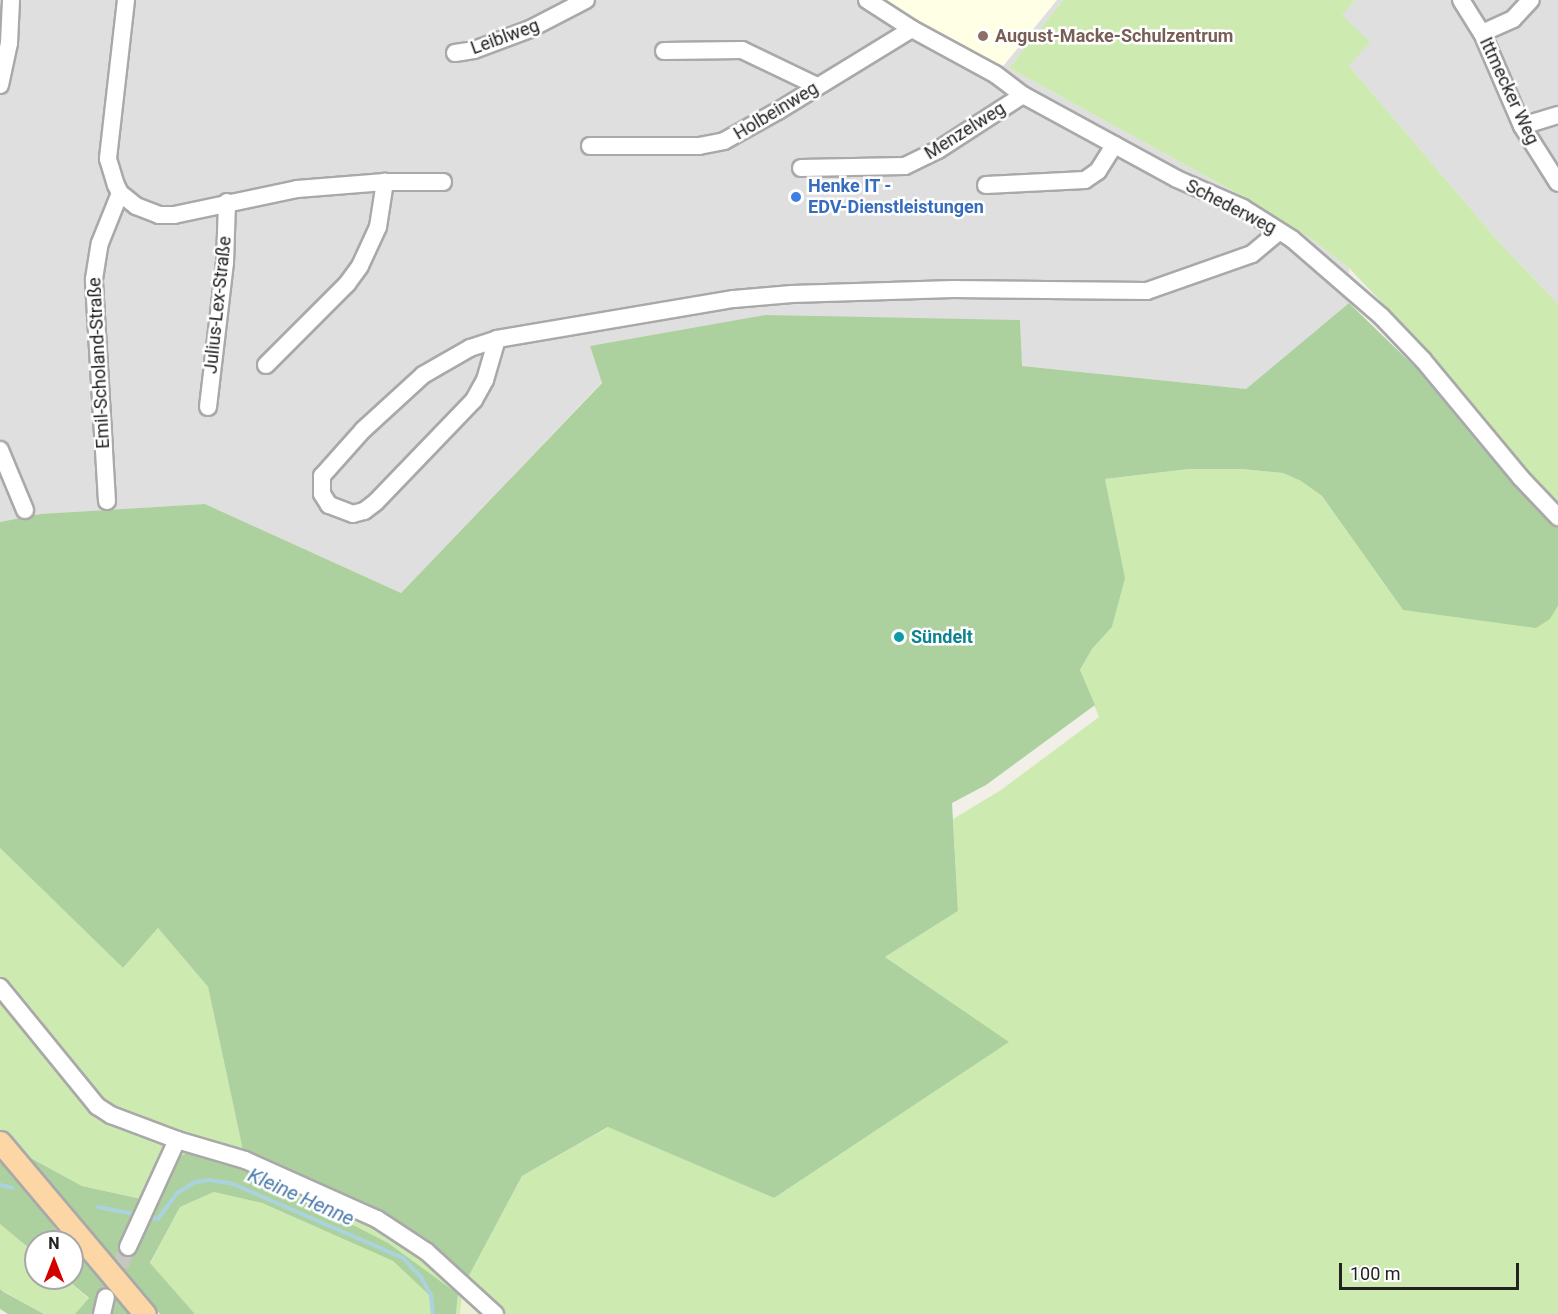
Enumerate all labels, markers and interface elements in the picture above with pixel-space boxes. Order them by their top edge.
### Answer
street label: Leiblweg [468,15,542,59]
place label: August-Macke-Schulzentrum [995,25,1233,47]
marker: August-Macke-Schulzentrum [976,29,990,43]
street label: Ittmecker Weg [1475,34,1543,148]
street label: Holbeinweg [730,77,822,145]
street label: Menzelweg [921,98,1009,164]
street label: Schederweg [1182,175,1280,239]
place label: Henke IT - EDV-Dienstleistungen [808,176,984,219]
marker: Henke IT - EDV-Dienstleistungen [789,190,803,204]
street label: Julius-Lex-Straße [200,235,236,375]
street label: Emil-Scholand-Straße [84,277,114,449]
place label: Sündelt [911,626,973,648]
marker: Sündelt [892,630,906,644]
water label: Kleine Henne [244,1163,358,1231]
north arrow [24,1230,84,1290]
text: N [48,1234,60,1253]
scale bar [1342,1251,1522,1289]
text: 100 m [1350,1263,1401,1284]

